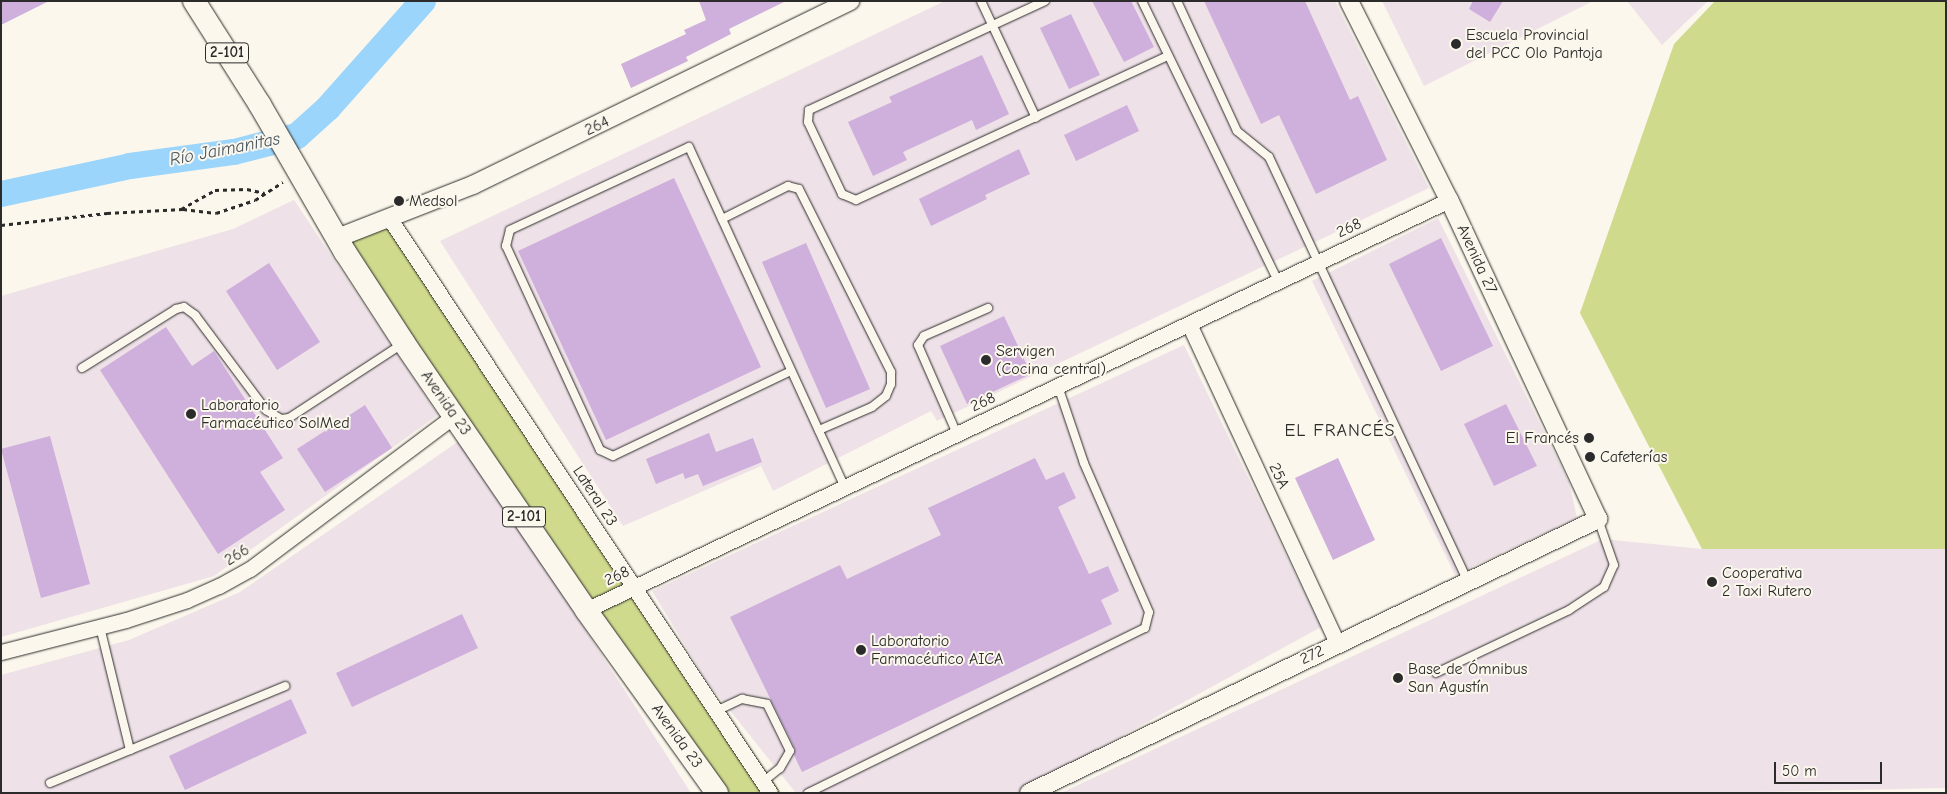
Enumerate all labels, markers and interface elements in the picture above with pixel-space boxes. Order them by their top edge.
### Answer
place label: Escuela Provincial del PCC Olo Pantoja [1466,25,1603,63]
marker: Escuela Provincial del PCC Olo Pantoja [1450,38,1462,50]
road number: 2-101 [204,40,250,66]
street label: 264 [582,112,612,140]
water label: Río Jaimanitas [168,129,282,171]
place label: Medsol [409,191,457,211]
marker: Medsol [393,195,405,207]
street label: 268 [1333,214,1365,242]
street label: Avenida 27 [1453,221,1501,297]
place label: Servigen (Cocina central) [996,341,1106,379]
marker: Servigen (Cocina central) [980,354,992,366]
street label: Avenida 23 [417,367,475,439]
street label: 268 [967,388,999,416]
place label: Laboratorio Farmacéutico SolMed [201,395,350,433]
marker: Laboratorio Farmacéutico SolMed [185,408,197,420]
district label: EL FRANCÉS [1283,420,1397,442]
place label: El Francés [1506,428,1579,448]
marker: El Francés [1583,432,1595,444]
place label: Cafeterías [1600,447,1667,467]
marker: Cafeterías [1584,451,1596,463]
street label: 25A [1265,460,1293,492]
street label: Lateral 23 [569,462,621,530]
road number: 2-101 [502,504,546,530]
street label: 266 [221,540,253,570]
street label: 268 [601,562,633,590]
place label: Cooperativa 2 Taxi Rutero [1722,563,1812,601]
marker: Cooperativa 2 Taxi Rutero [1706,576,1718,588]
place label: Laboratorio Farmacéutico AICA [871,631,1003,669]
street label: 272 [1297,641,1327,669]
marker: Laboratorio Farmacéutico AICA [855,644,867,656]
place label: Base de Ómnibus San Agustín [1408,659,1527,697]
marker: Base de Ómnibus San Agustín [1392,672,1404,684]
street label: Avenida 23 [647,700,707,772]
scale bar [1777,752,1884,784]
text: 50 m [1782,762,1817,780]

